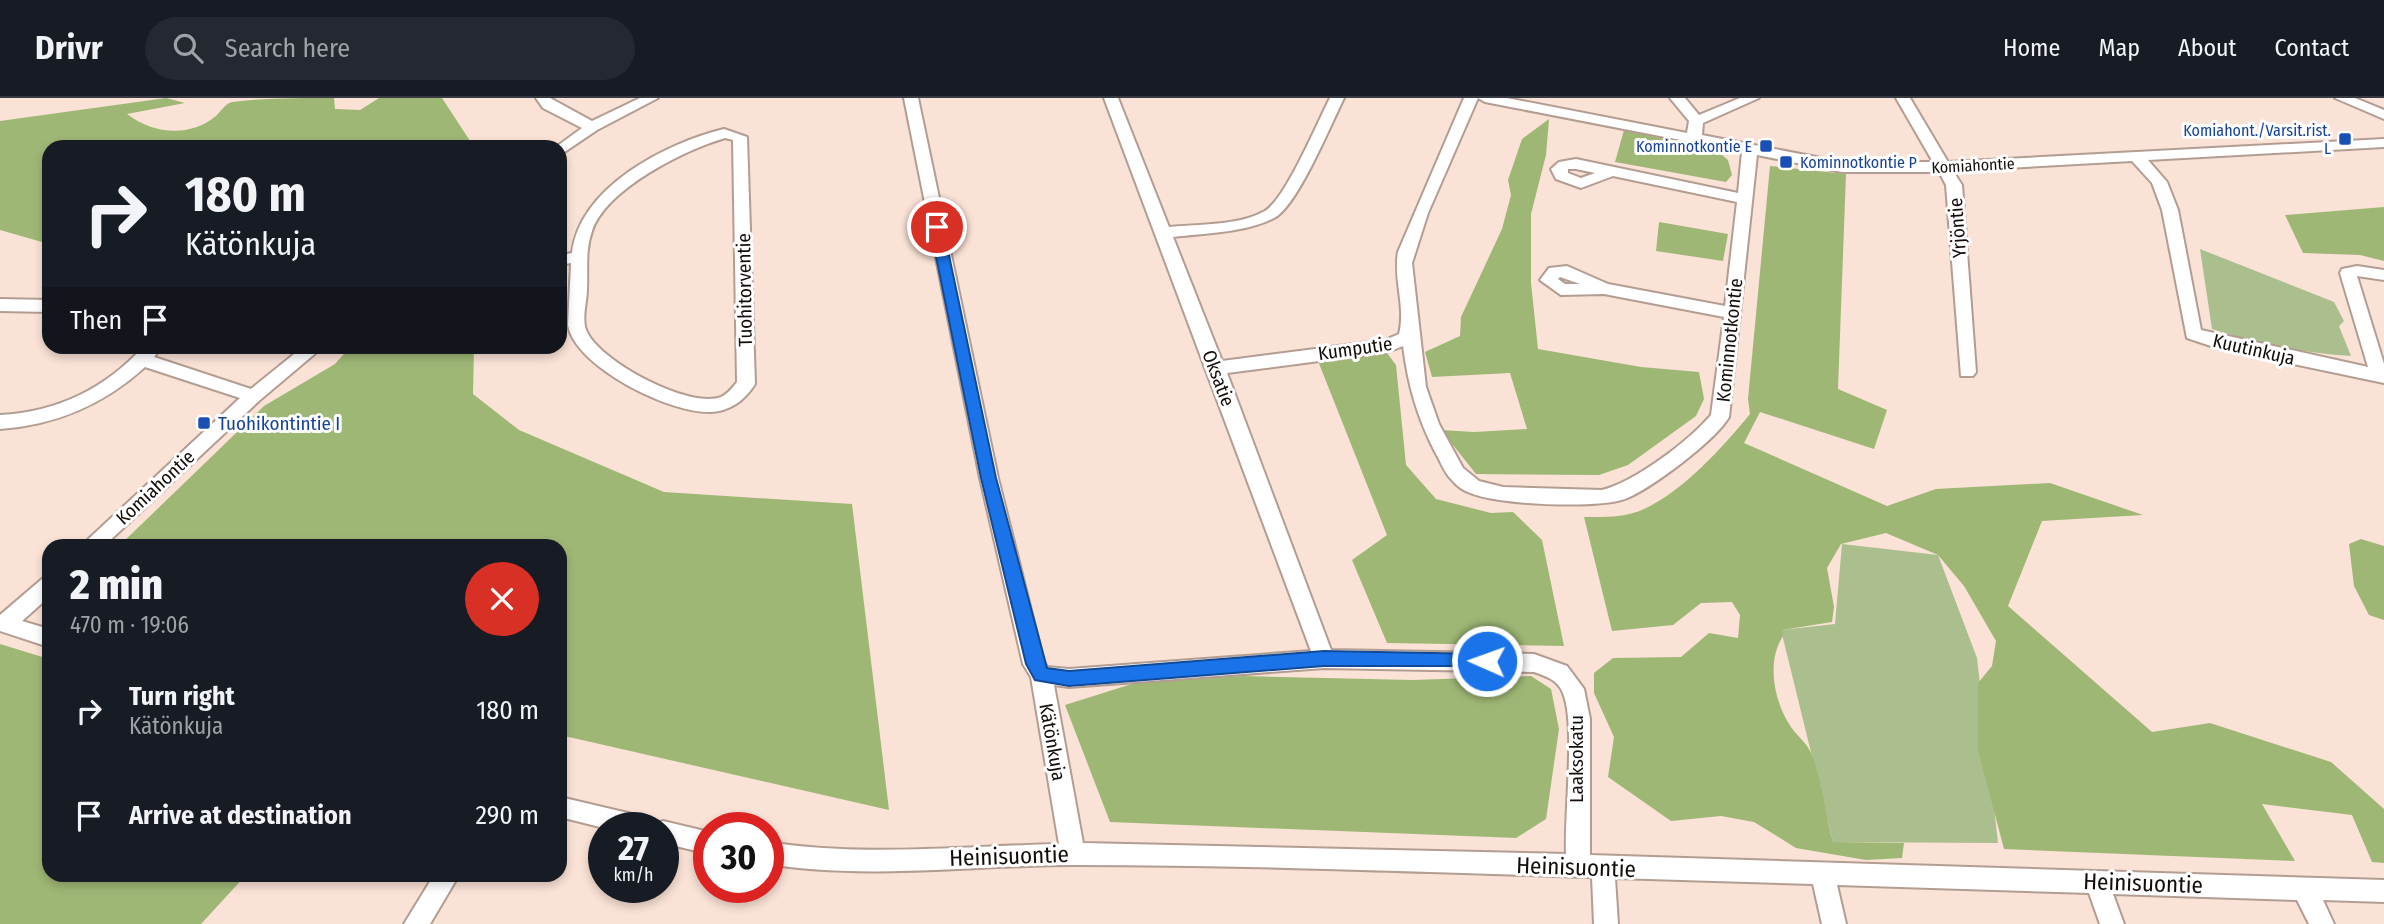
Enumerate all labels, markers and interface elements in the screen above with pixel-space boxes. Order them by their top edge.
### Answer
search box [145,17,635,80]
text: Drivr [35,28,103,68]
icon: search [169,29,207,67]
text: Search here [225,33,350,64]
text: Home [2003,34,2060,62]
text: Map [2098,34,2140,62]
text: About [2178,34,2236,62]
text: Contact [2274,34,2349,62]
place label: Komiahont./Varsit.rist. L [2183,121,2331,158]
marker: Komiahont./Varsit.rist. L [2337,131,2353,147]
place label: Kominnotkontie E [1636,137,1752,156]
marker: Kominnotkontie E [1758,138,1774,154]
place label: Kominnotkontie P [1800,153,1917,172]
marker: Kominnotkontie P [1778,154,1794,170]
street label: Komiahontie [1931,154,2015,177]
text: 180 m [185,165,306,224]
icon: right [70,168,161,259]
pin [907,197,967,257]
street label: Yrjöntie [1944,197,1971,259]
icon: arrive [918,208,956,246]
text: Kätönkuja [185,225,316,263]
street label: Tuohitorventie [732,233,757,347]
street label: Kominnotkontie [1712,277,1747,403]
icon: arrive [136,301,174,339]
text: Then [70,305,122,336]
street label: Kuutinkuja [2211,329,2297,370]
street label: Kumputie [1316,332,1394,365]
street label: Oksatie [1197,347,1240,410]
place label: Tuohikontintie I [218,412,340,435]
marker: Tuohikontintie I [196,415,212,431]
street label: Komiahontie [111,445,199,530]
text: 2 min [70,560,163,610]
button: close [465,562,539,636]
text: 470 m · 19:06 [70,611,189,639]
position arrow [1450,624,1524,698]
text: Turn right [129,681,235,712]
icon: right [70,692,108,730]
text: 180 m [476,695,539,726]
street label: Kätönkuja [1034,702,1071,782]
text: Kätönkuja [129,712,223,740]
street label: Laaksokatu [1565,715,1588,803]
icon: arrive [70,797,108,835]
text: Arrive at destination [129,800,352,831]
text: 290 m [475,800,539,831]
speed limit sign: 30 [693,812,784,903]
text: 27 [618,827,649,869]
street label: Heinisuontie [949,840,1069,872]
street label: Heinisuontie [1516,851,1636,883]
text: km/h [613,864,654,886]
street label: Heinisuontie [2083,867,2203,899]

